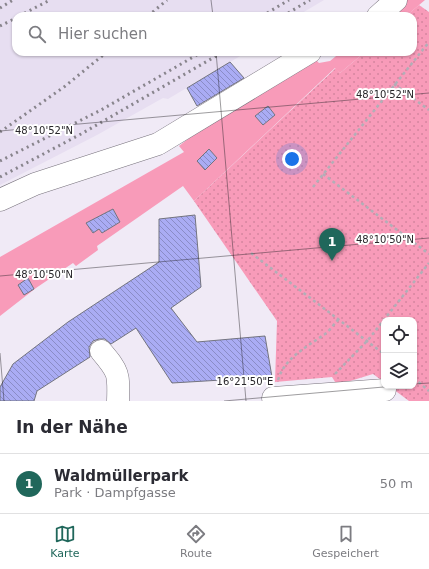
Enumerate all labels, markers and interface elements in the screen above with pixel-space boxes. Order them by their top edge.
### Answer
search box [12,12,417,56]
icon: search [26,23,48,45]
text: Hier suchen [58,25,147,43]
text: 48°10'52"N [356,89,414,100]
text: 48°10'52"N [15,125,73,136]
your location [282,149,302,169]
pin: 1 [319,228,345,261]
text: 48°10'50"N [356,234,414,245]
text: 48°10'50"N [15,269,73,280]
map controls [381,317,417,389]
button: locate [381,317,417,353]
button: layers [381,353,417,389]
text: 16°21'50"E [217,376,273,387]
text: In der Nähe [16,417,128,437]
text: Waldmüllerpark [54,467,188,485]
text: 1 [24,476,34,491]
text: 50 m [380,476,413,491]
text: Park · Dampfgasse [54,485,176,500]
tab: Karte [50,523,80,560]
tab: Route [180,523,212,560]
tab: Gespeichert [312,523,379,560]

